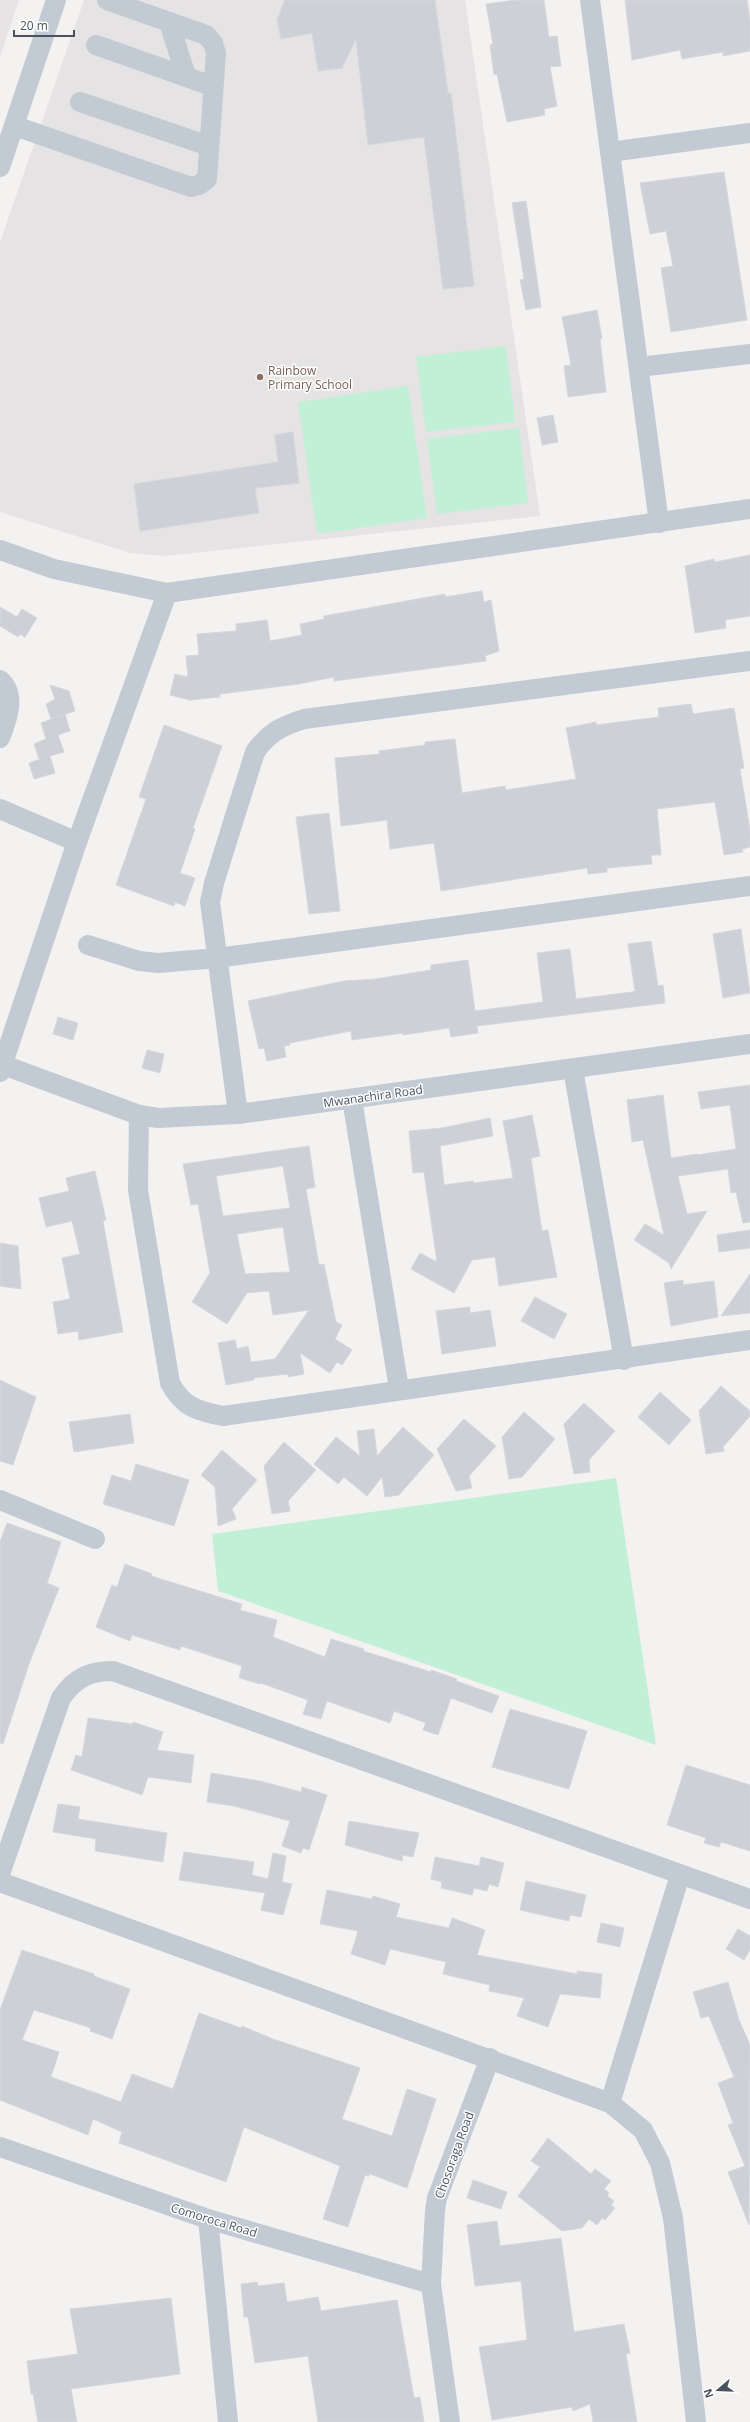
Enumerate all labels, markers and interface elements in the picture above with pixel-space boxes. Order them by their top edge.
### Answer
scale bar [14,12,74,38]
text: 20 m [20,17,48,34]
place label: Rainbow Primary School [268,362,352,393]
marker: Rainbow Primary School [255,372,265,382]
street label: Mwanachira Road [322,1081,424,1111]
street label: Chosoraga Road [430,2109,478,2201]
street label: Comoroca Road [169,2199,259,2241]
north arrow [698,2370,738,2410]
text: N [700,2387,717,2400]

